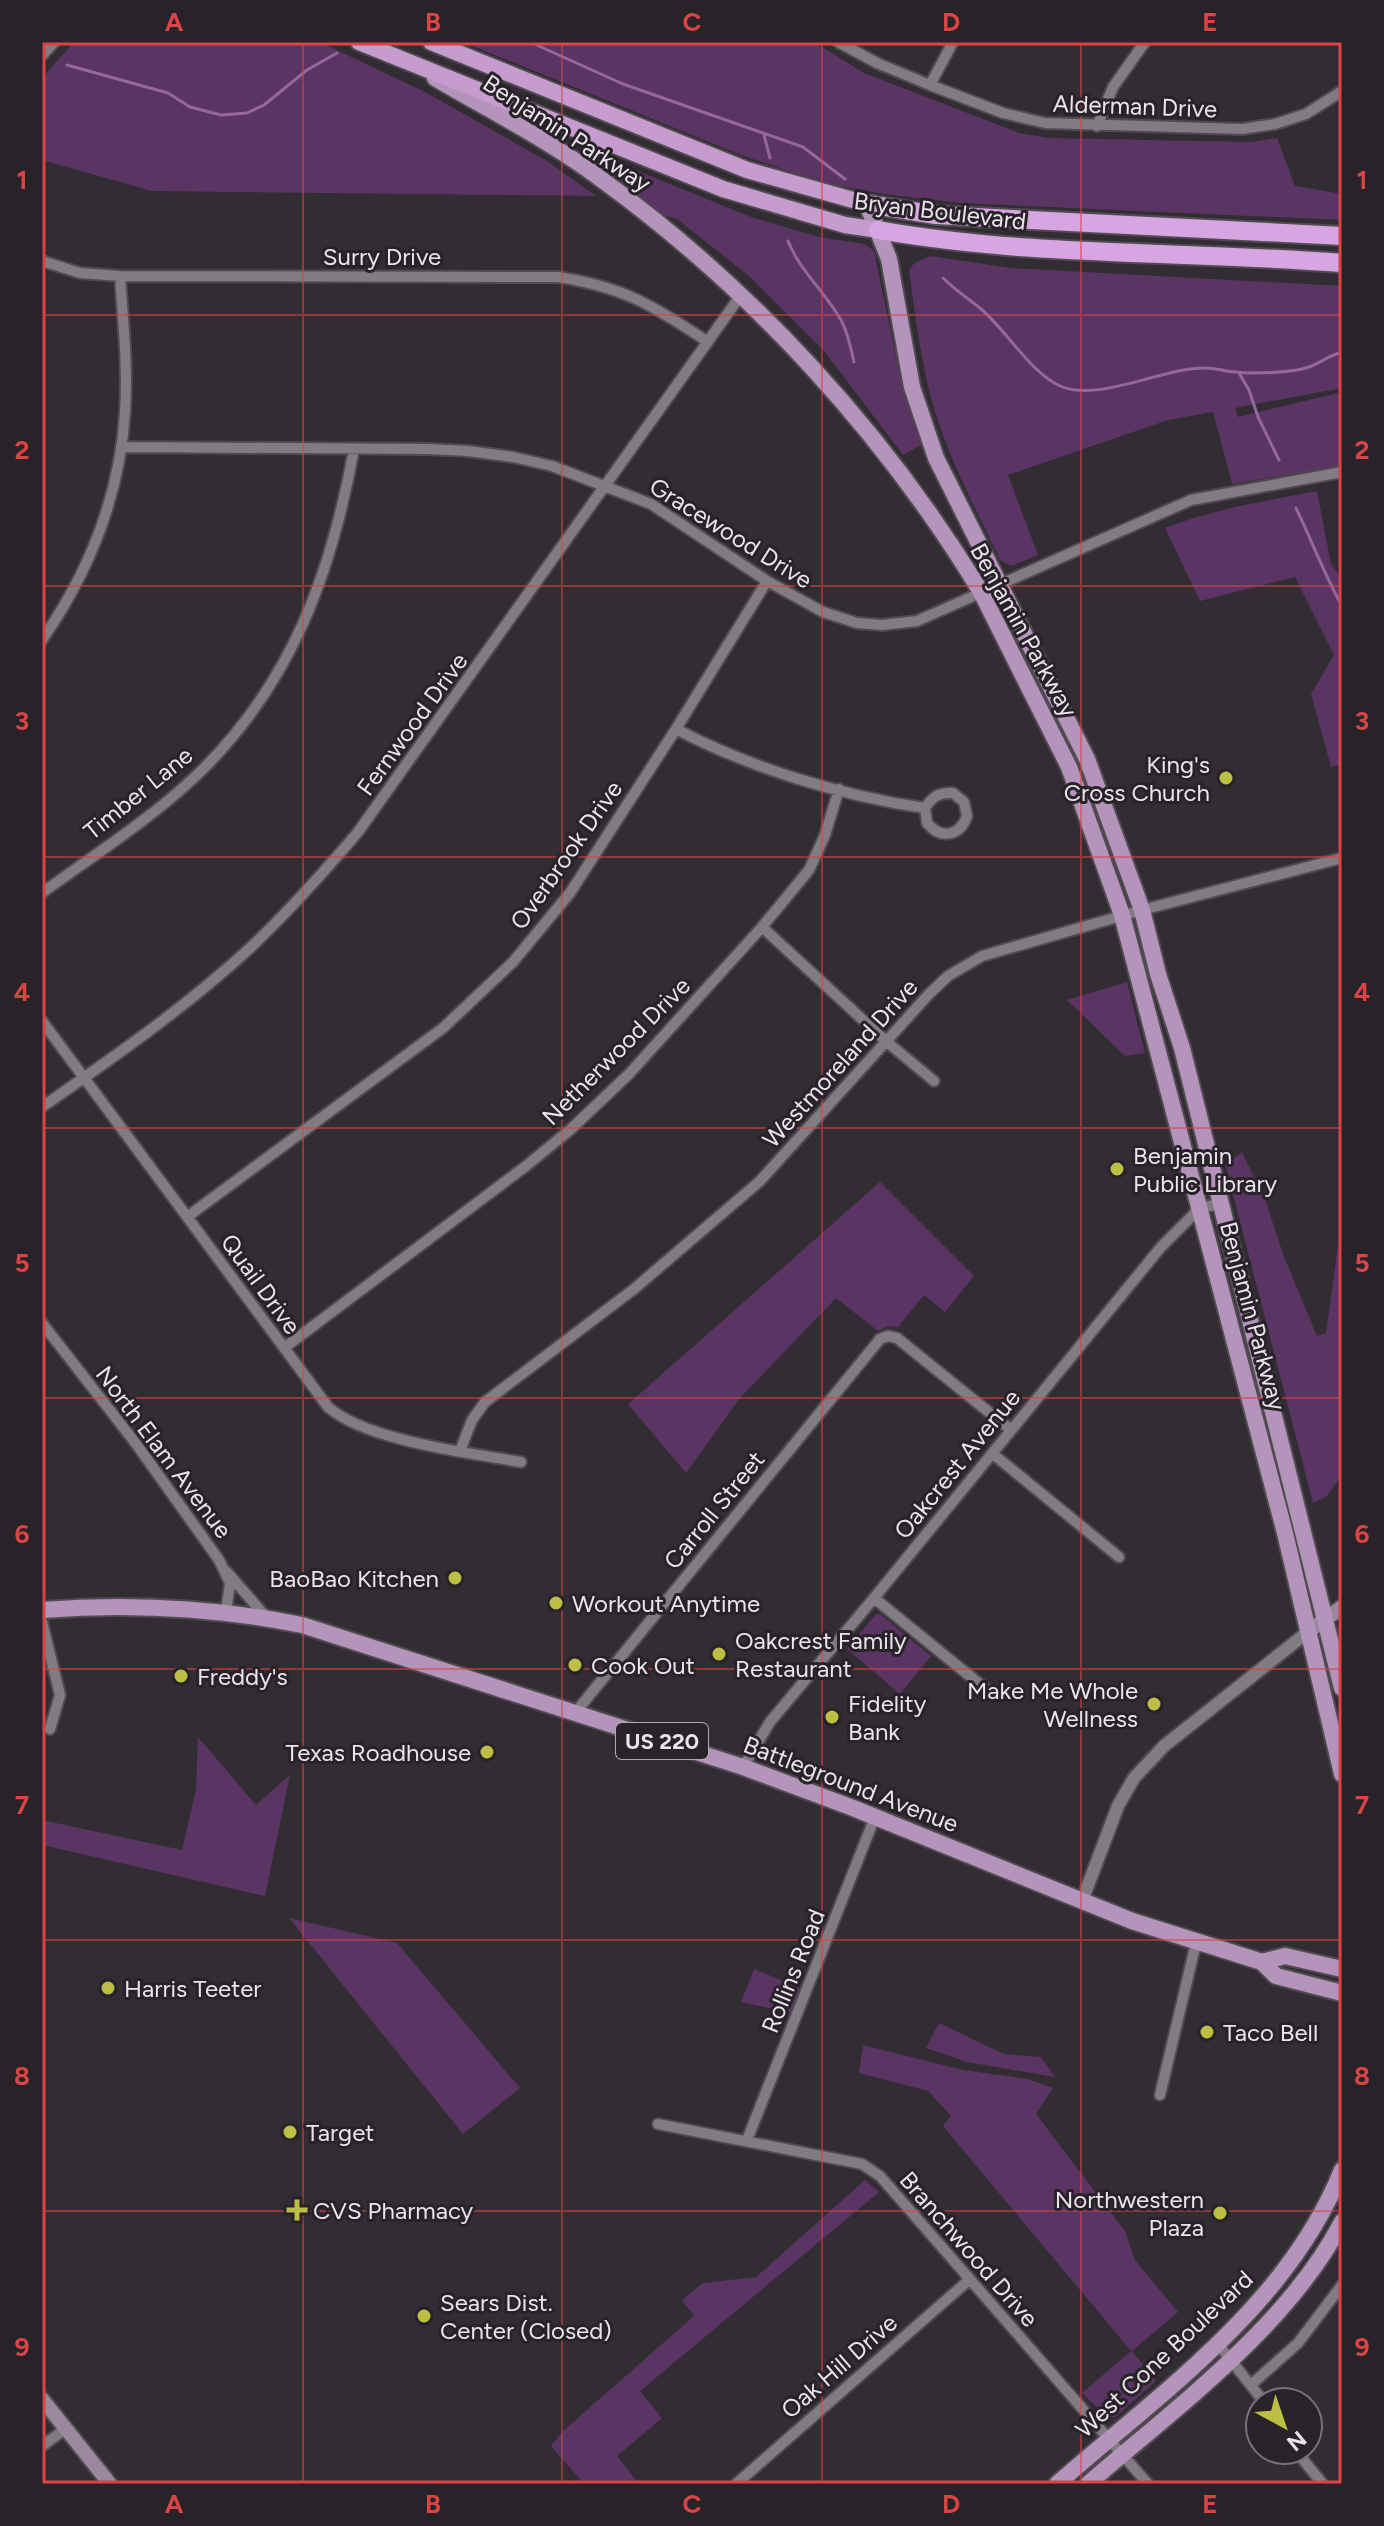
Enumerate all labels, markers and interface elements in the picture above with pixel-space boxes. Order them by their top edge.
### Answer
text: A [165,6,184,38]
text: B [425,6,441,38]
text: C [683,6,702,38]
text: D [942,6,960,38]
text: E [1202,6,1218,38]
street label: Benjamin Parkway [478,68,657,198]
street label: Alderman Drive [1052,89,1218,123]
text: 1 [17,164,27,196]
text: 1 [1357,164,1367,196]
street label: Bryan Boulevard [852,186,1028,236]
street label: Surry Drive [323,242,441,271]
text: 2 [14,434,30,466]
text: 2 [1354,434,1370,466]
street label: Gracewood Drive [644,471,818,595]
street label: Benjamin Parkway [964,538,1084,722]
street label: Fernwood Drive [351,647,473,801]
text: 3 [15,705,29,737]
text: 3 [1355,705,1369,737]
street label: Timber Lane [78,740,198,846]
place label: King's Cross Church [1064,750,1210,807]
marker: King's Cross Church [1217,769,1235,787]
street label: Overbrook Drive [504,775,628,935]
street label: Netherwood Drive [536,971,696,1131]
street label: Westmoreland Drive [756,973,924,1153]
text: 4 [14,976,30,1008]
text: 4 [1354,976,1370,1008]
place label: Benjamin Public Library [1133,1141,1278,1198]
marker: Benjamin Public Library [1108,1160,1126,1178]
street label: Benjamin Parkway [1214,1219,1292,1414]
street label: Quail Drive [215,1228,307,1340]
text: 5 [14,1247,30,1279]
text: 5 [1354,1247,1370,1279]
street label: North Elam Avenue [90,1360,238,1544]
street label: Oakcrest Avenue [888,1383,1026,1545]
street label: Carroll Street [658,1445,770,1575]
text: 6 [14,1518,30,1550]
text: 6 [1354,1518,1370,1550]
place label: BaoBao Kitchen [269,1564,439,1593]
marker: BaoBao Kitchen [446,1569,464,1587]
place label: Workout Anytime [572,1589,760,1618]
marker: Workout Anytime [547,1594,565,1612]
place label: Oakcrest Family Restaurant [735,1626,907,1683]
marker: Oakcrest Family Restaurant [710,1645,728,1663]
place label: Cook Out [591,1651,695,1680]
marker: Cook Out [566,1656,584,1674]
place label: Freddy's [197,1662,288,1691]
marker: Freddy's [172,1667,190,1685]
place label: Make Me Whole Wellness [967,1676,1138,1733]
place label: Fidelity Bank [848,1689,927,1746]
marker: Make Me Whole Wellness [1145,1695,1163,1713]
marker: Fidelity Bank [823,1708,841,1726]
road number: US 220 [616,1723,708,1759]
street label: Battleground Avenue [740,1730,962,1838]
place label: Texas Roadhouse [285,1738,471,1767]
marker: Texas Roadhouse [478,1743,496,1761]
text: 7 [15,1789,29,1821]
text: 7 [1355,1789,1369,1821]
street label: Rollins Road [755,1905,831,2037]
place label: Harris Teeter [124,1974,261,2003]
marker: Harris Teeter [99,1979,117,1997]
place label: Taco Bell [1223,2018,1318,2047]
marker: Taco Bell [1198,2023,1216,2041]
text: 8 [14,2060,30,2092]
text: 8 [1354,2060,1370,2092]
place label: Target [306,2118,374,2147]
marker: Target [281,2123,299,2141]
street label: Branchwood Drive [894,2165,1044,2333]
place label: Northwestern Plaza [1055,2185,1204,2242]
place label: CVS Pharmacy [313,2196,474,2225]
marker: CVS Pharmacy [288,2201,306,2219]
marker: Northwestern Plaza [1211,2204,1229,2222]
street label: West Cone Boulevard [1069,2264,1259,2444]
place label: Sears Dist. Center (Closed) [440,2288,612,2345]
marker: Sears Dist. Center (Closed) [415,2307,433,2325]
street label: Oak Hill Drive [775,2308,903,2424]
text: 9 [14,2331,30,2363]
text: 9 [1354,2331,1370,2363]
north arrow [1244,2386,1324,2466]
text: N [1281,2425,1312,2457]
text: A [165,2488,184,2520]
text: B [425,2488,441,2520]
text: C [683,2488,702,2520]
text: D [942,2488,960,2520]
text: E [1202,2488,1218,2520]

